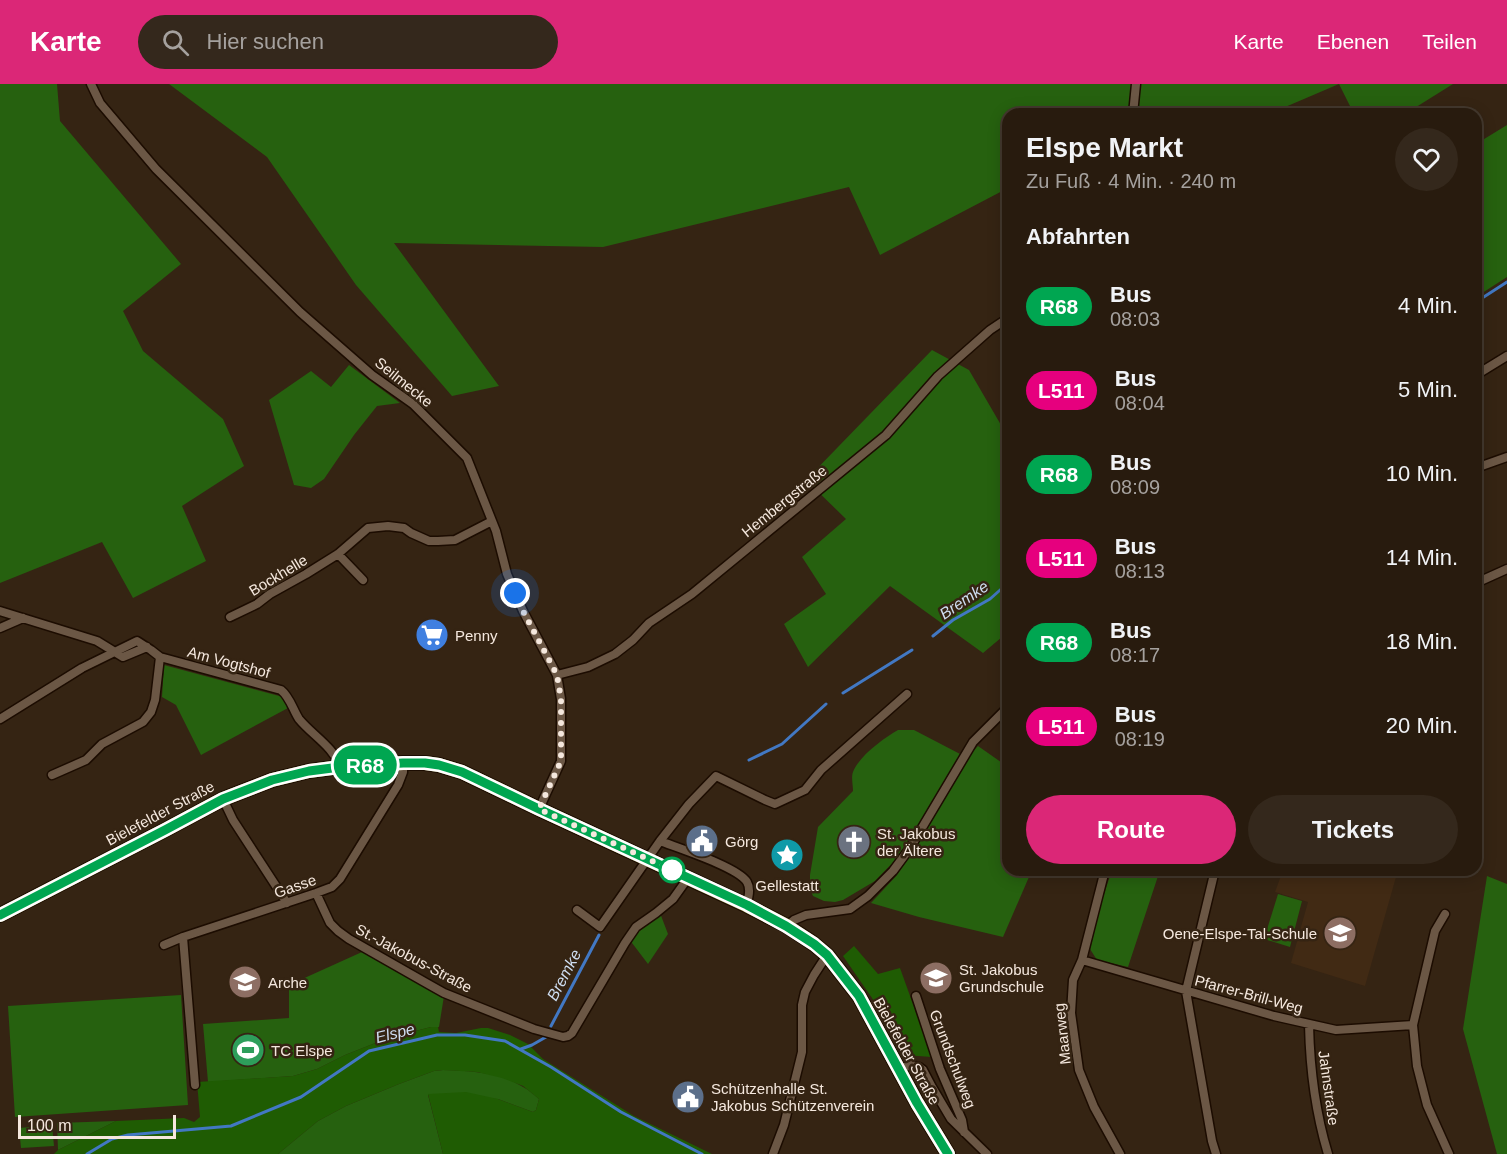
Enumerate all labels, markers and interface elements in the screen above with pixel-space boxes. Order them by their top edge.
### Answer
search box [138,15,558,69]
text: Karte [30,26,102,57]
icon: search [159,26,192,59]
text: Hier suchen [207,29,324,54]
text: Karte [1234,30,1284,53]
text: Ebenen [1317,30,1389,53]
text: Teilen [1422,30,1477,53]
button: heart [1395,128,1458,191]
text: Elspe Markt [1026,132,1183,163]
text: Zu Fuß · 4 Min. · 240 m [1026,170,1236,192]
text: Abfahrten [1026,224,1130,249]
text: Bus [1110,282,1152,307]
text: 4 Min. [1398,293,1458,318]
text: R68 [1040,295,1078,318]
text: 08:03 [1110,308,1160,330]
street label: Seilmecke [372,354,436,410]
text: Bus [1115,366,1156,391]
text: 5 Min. [1398,377,1458,402]
text: L511 [1038,379,1085,402]
text: 08:04 [1115,392,1165,414]
text: Bus [1110,450,1152,475]
text: 10 Min. [1386,461,1458,486]
street label: Hembergstraße [738,462,830,540]
text: R68 [1040,463,1078,486]
text: 08:09 [1110,476,1160,498]
text: Bus [1115,534,1156,559]
text: 14 Min. [1386,545,1458,570]
text: L511 [1038,547,1085,570]
street label: Bockhelle [246,551,310,599]
text: 08:13 [1115,560,1165,582]
water label: Bremke [936,577,992,622]
your location [500,578,530,608]
supermarket icon: Penny [414,617,450,653]
text: Bus [1110,618,1152,643]
place label: Penny [455,627,498,644]
text: 18 Min. [1386,629,1458,654]
text: R68 [1040,631,1078,654]
street label: Am Vogtshof [186,643,273,681]
text: 08:17 [1110,644,1160,666]
text: Bus [1115,702,1156,727]
text: 20 Min. [1386,713,1458,738]
text: L511 [1038,715,1085,738]
text: 08:19 [1115,728,1165,750]
line badge: R68 [330,746,400,784]
text: R68 [346,754,384,777]
street label: Bielefelder Straße [103,777,217,849]
button: Route [1026,795,1236,864]
button: Tickets [1248,795,1458,864]
public building icon: Görg [684,823,720,859]
church icon: St. Jakobus der Ältere [836,824,872,860]
place label: St. Jakobus der Ältere [877,825,955,859]
place label: Görg [725,833,758,850]
place icon: Gellestatt [769,837,805,873]
unlabelled marker [659,857,685,883]
street label: Gasse [272,871,318,901]
place label: Gellestatt [755,877,820,894]
school or university icon: Oene-Elspe-Tal-Schule [1322,915,1358,951]
street label: St.-Jakobus-Straße [353,920,475,996]
place label: Oene-Elspe-Tal-Schule [1163,925,1317,942]
water label: Bremke [544,947,584,1003]
school or university icon: St. Jakobus Grundschule [918,960,954,996]
place label: St. Jakobus Grundschule [959,961,1044,995]
school or university icon: Arche [227,964,263,1000]
street label: Pfarrer-Brill-Weg [1193,971,1305,1017]
place label: Arche [268,974,307,991]
street label: Bielefelder Straße [870,994,944,1108]
street label: Maarweg [1050,1002,1074,1066]
street label: Grundschulweg [926,1007,980,1111]
water label: Elspe [374,1020,417,1046]
sports icon: TC Elspe [230,1032,266,1068]
place label: TC Elspe [271,1042,333,1059]
street label: Jahnstraße [1315,1050,1343,1126]
public building icon: Schützenhalle St. Jakobus Schützenverein [670,1079,706,1115]
place label: Schützenhalle St. Jakobus Schützenverein [711,1080,874,1114]
scale bar [18,1112,176,1140]
text: 100 m [27,1117,71,1134]

